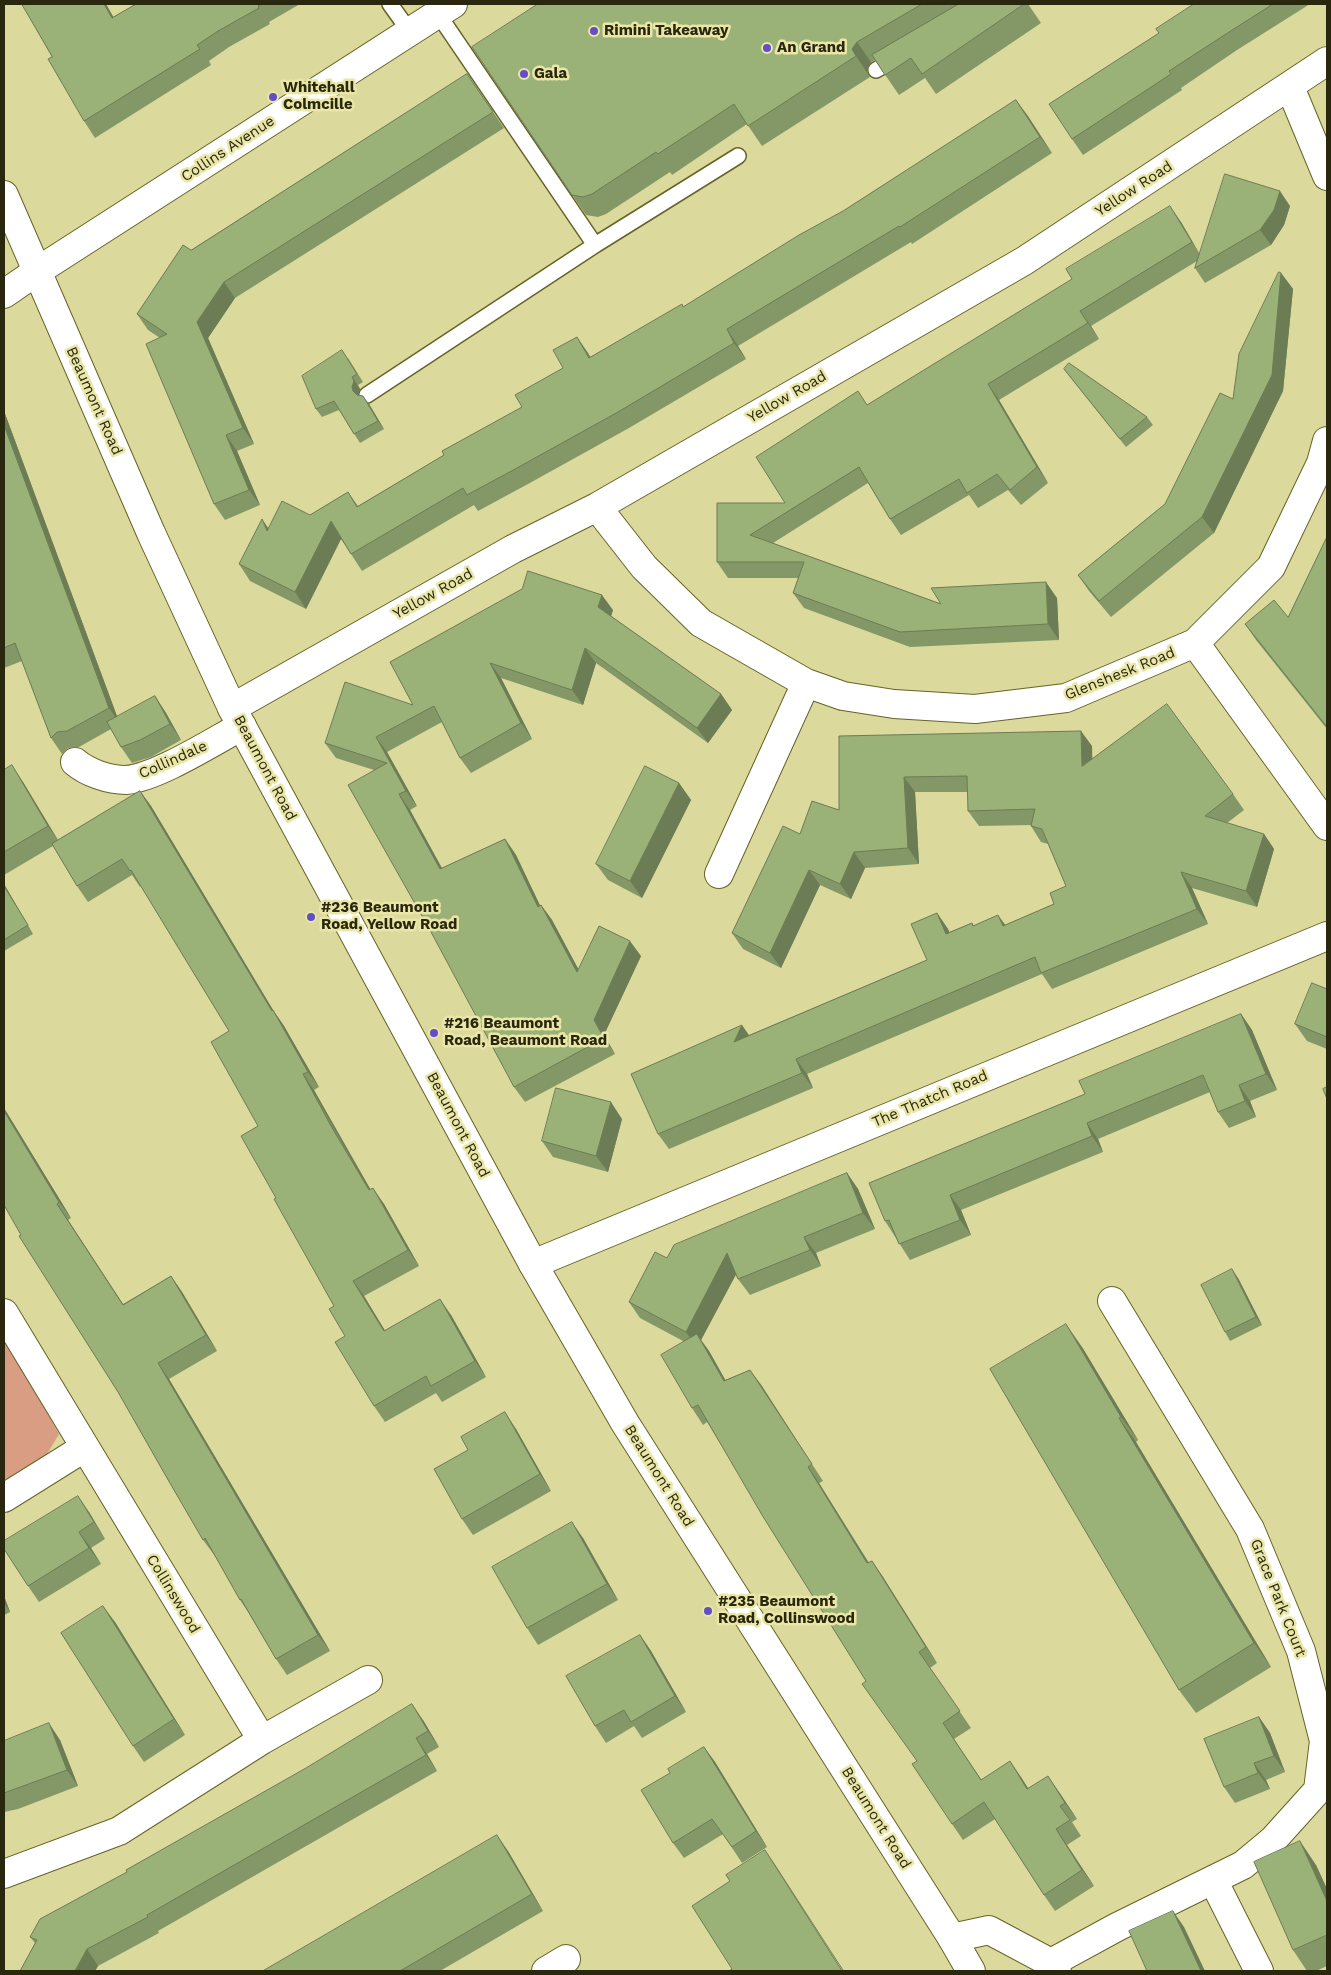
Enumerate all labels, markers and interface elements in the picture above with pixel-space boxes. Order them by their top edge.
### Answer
place label: Rimini Takeaway [604,22,728,40]
marker: Rimini Takeaway [588,25,600,37]
place label: An Grand [777,39,845,57]
marker: An Grand [761,42,773,54]
place label: Gala [534,65,567,83]
marker: Gala [518,68,530,80]
place label: Whitehall Colmcille [283,79,355,114]
marker: Whitehall Colmcille [267,91,279,103]
street label: Collins Avenue [178,112,278,186]
street label: Yellow Road [1092,157,1176,221]
street label: Beaumont Road [62,344,126,458]
street label: Yellow Road [744,367,830,427]
street label: Yellow Road [390,565,476,623]
street label: Glenshesk Road [1062,644,1178,704]
street label: Beaumont Road [230,712,300,824]
street label: Collindale [136,737,210,783]
place label: #236 Beaumont Road, Yellow Road [321,899,457,934]
marker: #236 Beaumont Road, Yellow Road [305,911,317,923]
place label: #216 Beaumont Road, Beaumont Road [444,1015,607,1050]
marker: #216 Beaumont Road, Beaumont Road [428,1027,440,1039]
street label: The Thatch Road [870,1067,990,1131]
street label: Beaumont Road [423,1069,493,1181]
street label: Beaumont Road [620,1422,698,1530]
street label: Grace Park Court [1246,1537,1310,1659]
street label: Collinswood [142,1551,204,1637]
place label: #235 Beaumont Road, Collinswood [718,1593,855,1628]
marker: #235 Beaumont Road, Collinswood [702,1605,714,1617]
street label: Beaumont Road [837,1764,915,1872]

